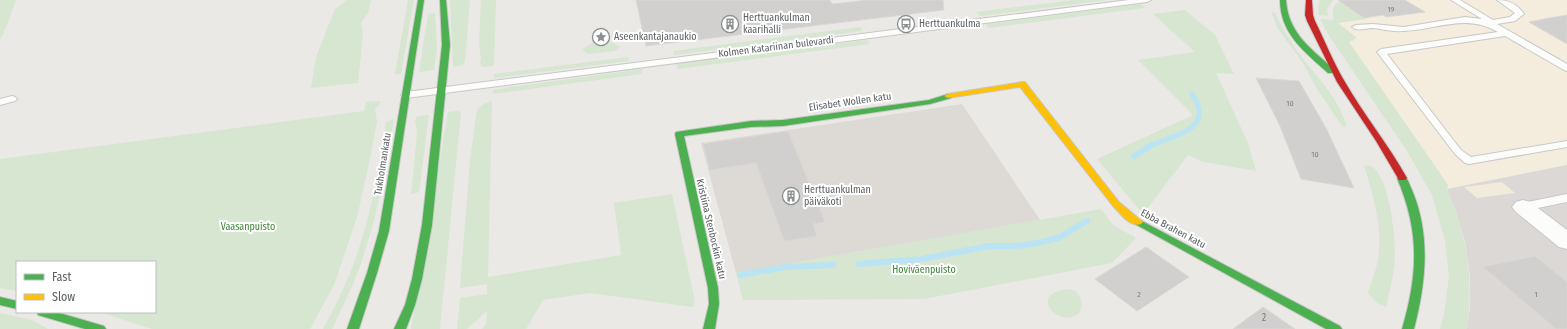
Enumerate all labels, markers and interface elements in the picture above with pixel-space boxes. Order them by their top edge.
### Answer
house number: 19 [1387,5,1395,14]
place label: Herttuankulman kaarihalli [743,12,810,36]
building icon: Herttuankulman kaarihalli [720,14,740,34]
bus stop icon: Herttuankulma [896,14,916,34]
place label: Herttuankulma [919,18,981,30]
place icon: Aseenkantajanaukio [591,27,611,47]
place label: Aseenkantajanaukio [614,31,697,43]
street label: Kolmen Katariinan bulevardi [718,34,834,60]
street label: Elisabet Wollen katu [808,90,892,114]
house number: 10 [1286,99,1294,108]
street label: Tukholmankatu [372,132,394,196]
house number: 10 [1311,150,1319,159]
street label: Kristiina Stenbockin katu [694,178,728,280]
place label: Herttuankulman päiväkoti [804,184,871,208]
building icon: Herttuankulman päiväkoti [781,186,801,206]
street label: Ebba Brahen katu [1138,207,1208,251]
park label: Vaasanpuisto [221,221,275,233]
legend [16,261,156,313]
park label: Hoviväenpuisto [892,264,956,276]
text: Fast [52,270,71,284]
text: Slow [52,290,75,304]
house number: 2 [1137,290,1141,299]
house number: 1 [1534,290,1538,299]
house number: 2 [1262,312,1267,324]

